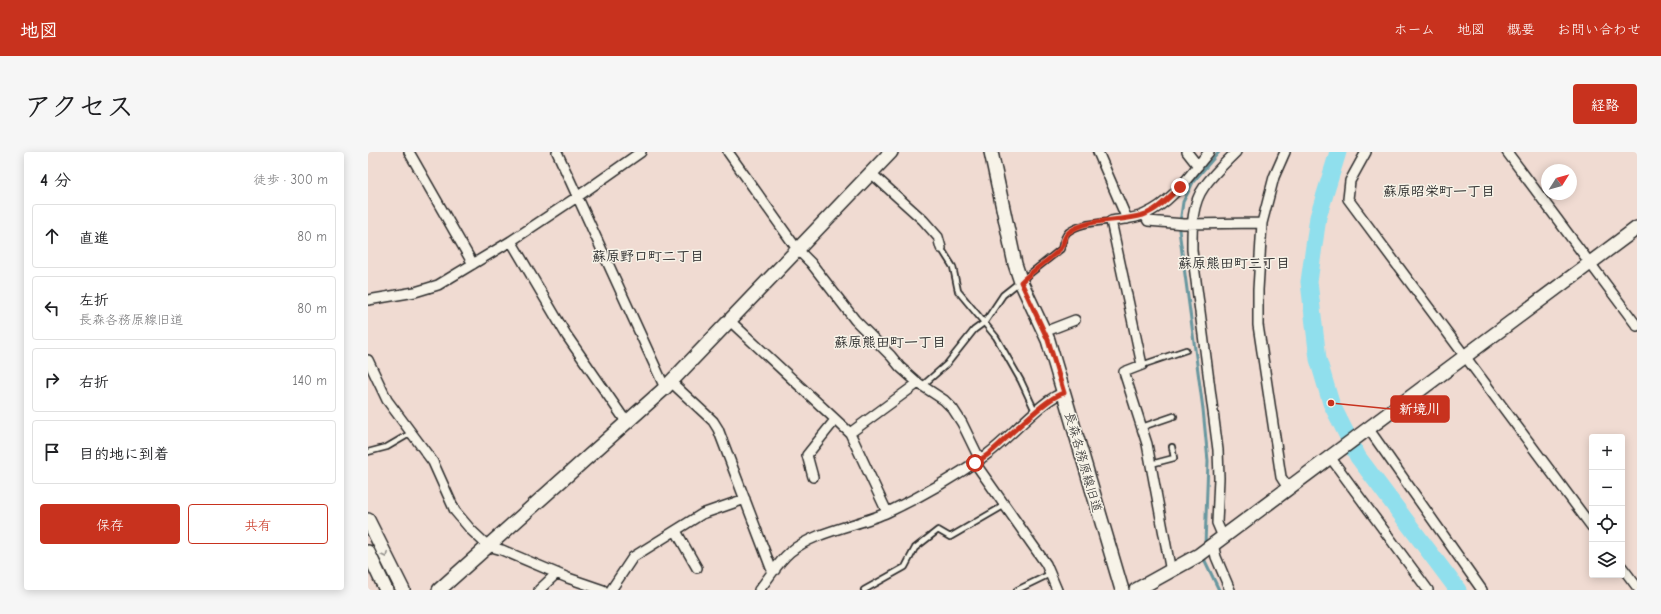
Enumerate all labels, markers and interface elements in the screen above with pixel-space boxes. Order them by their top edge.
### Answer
text: 地図 [20,20,58,42]
text: ホーム [1394,21,1435,38]
text: 地図 [1457,21,1485,38]
text: 概要 [1507,21,1535,38]
text: お問い合わせ [1557,21,1641,38]
button: 経路 [1573,84,1637,124]
text: アクセス [24,91,134,123]
north arrow [1541,164,1577,200]
text: 4 分 [40,171,71,190]
text: 徒歩 · 300 m [254,172,328,187]
route end [1171,178,1189,196]
district label: 蘇原昭栄町一丁目 [1383,183,1495,200]
icon: ahead [41,225,63,247]
text: 直進 [79,229,109,247]
text: 80 m [297,229,327,244]
district label: 蘇原野口町二丁目 [592,248,704,265]
district label: 蘇原熊田町三丁目 [1178,255,1290,272]
text: 左折 [79,291,109,309]
icon: left [41,297,63,319]
text: 80 m [297,301,327,316]
text: 長森各務原線旧道 [79,312,183,327]
district label: 蘇原熊田町一丁目 [834,334,946,351]
icon: right [41,369,63,391]
text: 右折 [79,373,109,391]
text: 140 m [293,373,327,388]
callout: 新境川 [1391,396,1449,422]
text: 新境川 [1399,401,1441,418]
street label: 長森各務原線旧道 [1062,410,1105,514]
map controls [1589,434,1625,578]
button: + [1589,434,1625,470]
icon: arrive [41,441,63,463]
text: 目的地に到着 [79,445,169,463]
route start [966,454,984,472]
button: − [1589,470,1625,506]
button: 保存 [40,504,180,544]
button: 共有 [188,504,328,544]
button: locate [1589,506,1625,542]
button: layers [1589,542,1625,578]
one-way arrow [380,550,388,558]

